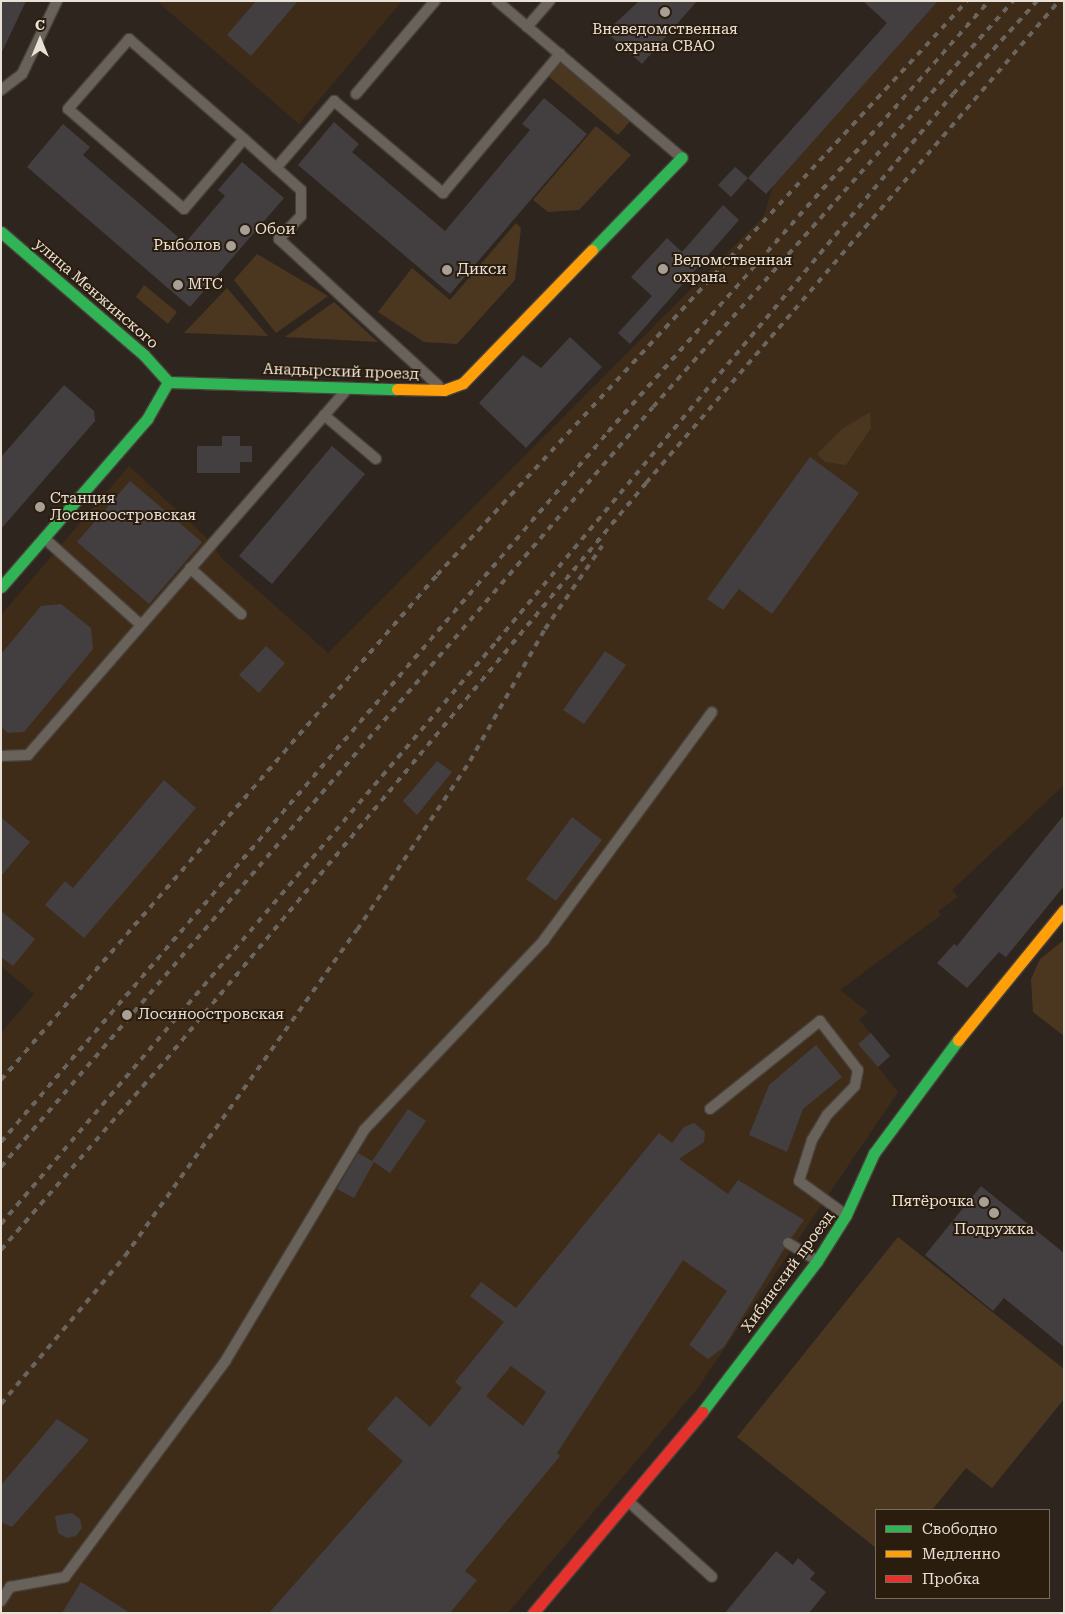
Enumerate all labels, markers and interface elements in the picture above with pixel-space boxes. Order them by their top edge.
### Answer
marker: Вневедомственная охрана СВАО [659,6,671,18]
north arrow [15,15,65,65]
text: С [35,17,45,33]
place label: Вневедомственная охрана СВАО [592,20,738,55]
place label: Обои [255,221,295,239]
marker: Обои [239,224,251,236]
street label: улица Менжинского [30,235,162,353]
place label: Рыболов [153,237,221,255]
marker: Рыболов [225,240,237,252]
place label: Ведомственная охрана [673,251,792,286]
place label: Дикси [457,261,507,279]
marker: Ведомственная охрана [657,263,669,275]
marker: Дикси [441,264,453,276]
place label: МТС [188,276,223,294]
marker: МТС [172,279,184,291]
street label: Анадырский проезд [263,360,419,384]
place label: Станция Лосиноостровская [50,489,196,524]
marker: Станция Лосиноостровская [34,501,46,513]
place label: Лосиноостровская [138,1006,284,1024]
marker: Лосиноостровская [120,1008,134,1022]
place label: Пятёрочка [891,1193,974,1211]
marker: Пятёрочка [978,1196,990,1208]
marker: Подружка [988,1207,1000,1219]
street label: Хибинский проезд [738,1208,838,1336]
place label: Подружка [954,1221,1034,1239]
legend [875,1509,1050,1599]
text: Свободно [922,1520,997,1538]
text: Медленно [922,1545,1001,1563]
text: Пробка [922,1570,980,1588]

